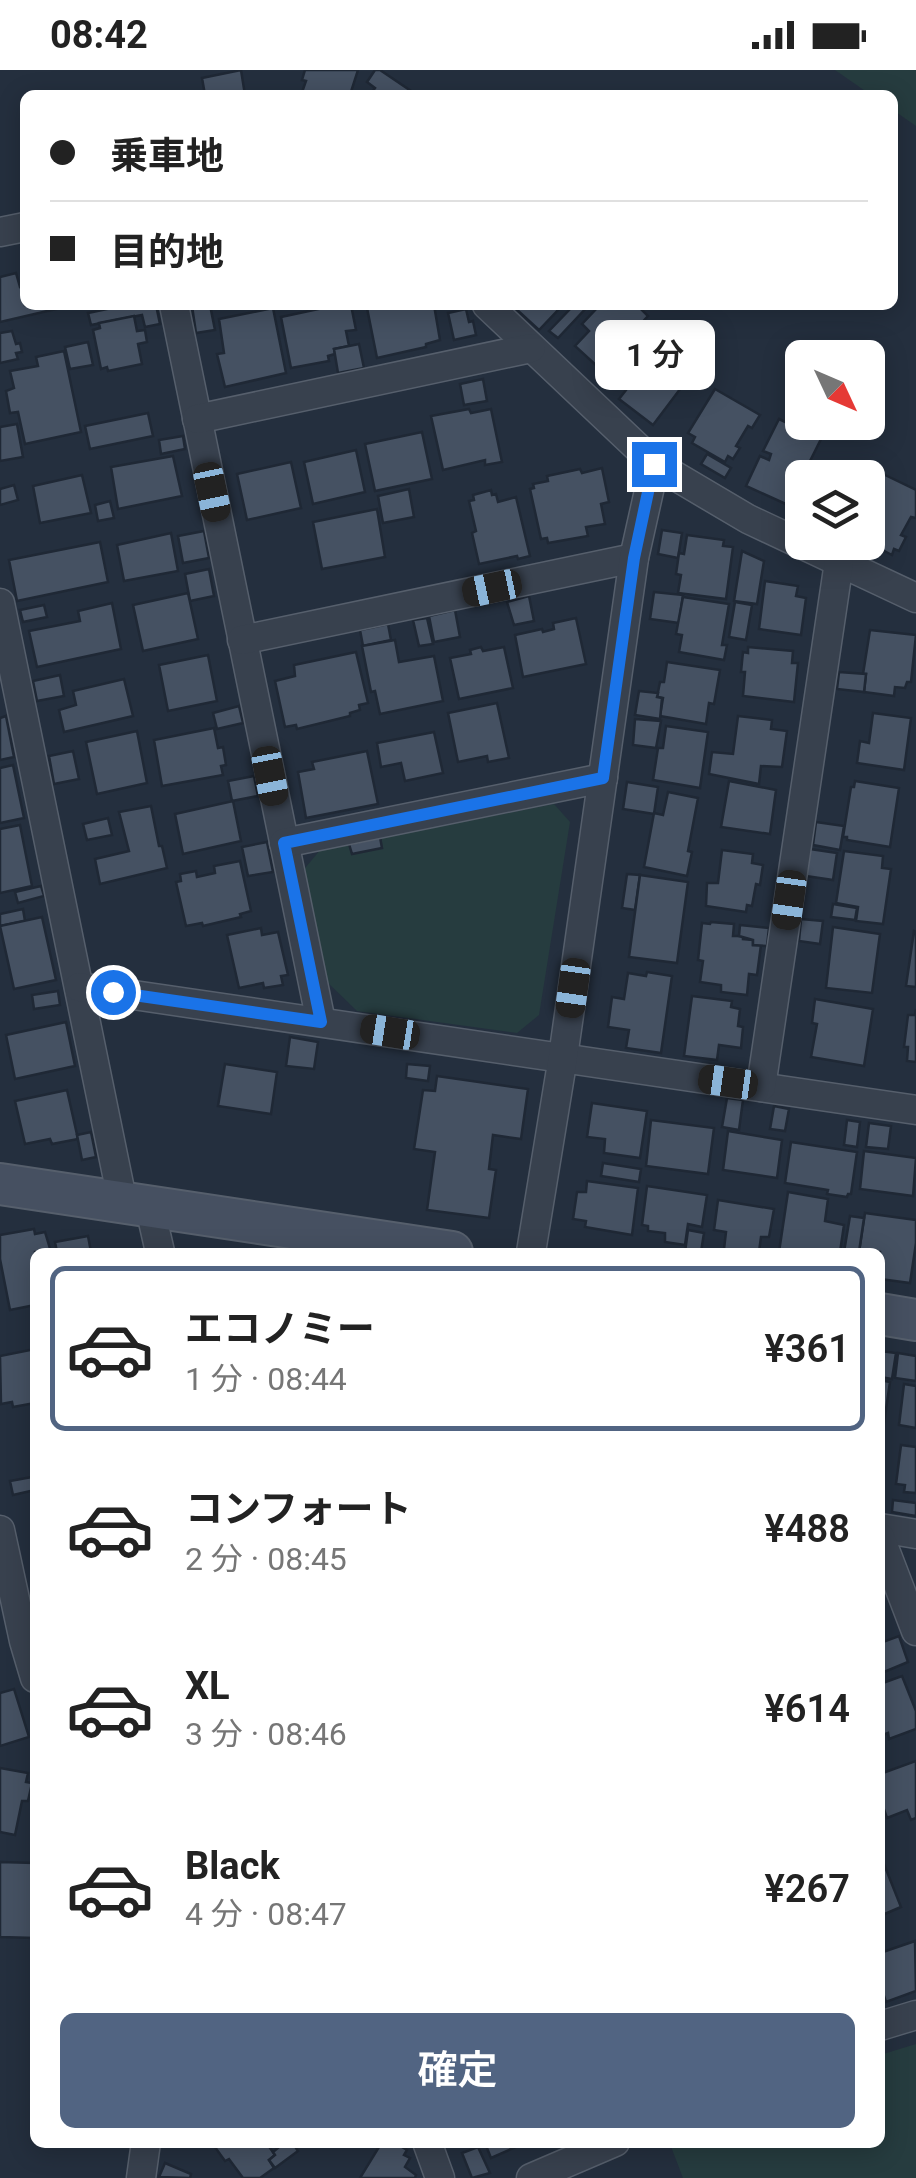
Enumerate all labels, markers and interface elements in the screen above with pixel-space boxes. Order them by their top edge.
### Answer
text: 08:42 [50,13,148,57]
text: 乗車地 [110,134,224,178]
text: 目的地 [110,230,224,274]
callout: 1 分 [594,319,714,389]
text: 1 分 [626,336,684,374]
north arrow [785,340,885,440]
map controls [785,340,885,560]
route end [632,442,677,487]
car [191,460,233,524]
button: layers [785,460,885,560]
car [460,567,524,609]
car [250,744,290,808]
car [770,868,808,932]
car [554,956,592,1020]
route start [91,970,136,1015]
car [358,1012,422,1052]
car [696,1063,760,1101]
icon: car [65,1304,155,1394]
text: エコノミー [185,1307,375,1351]
text: ¥361 [765,1327,850,1371]
text: 1 分 · 08:44 [185,1360,347,1398]
icon: car [65,1484,155,1574]
text: コンフォート [185,1487,412,1531]
text: ¥488 [765,1507,850,1551]
text: 2 分 · 08:45 [185,1540,347,1578]
icon: car [65,1664,155,1754]
text: XL [185,1664,230,1708]
text: ¥614 [765,1687,850,1731]
text: 3 分 · 08:46 [185,1715,347,1753]
icon: car [65,1844,155,1934]
text: Black [185,1844,280,1888]
text: ¥267 [765,1867,850,1911]
text: 4 分 · 08:47 [185,1895,347,1933]
button: 確定 [60,2013,855,2128]

